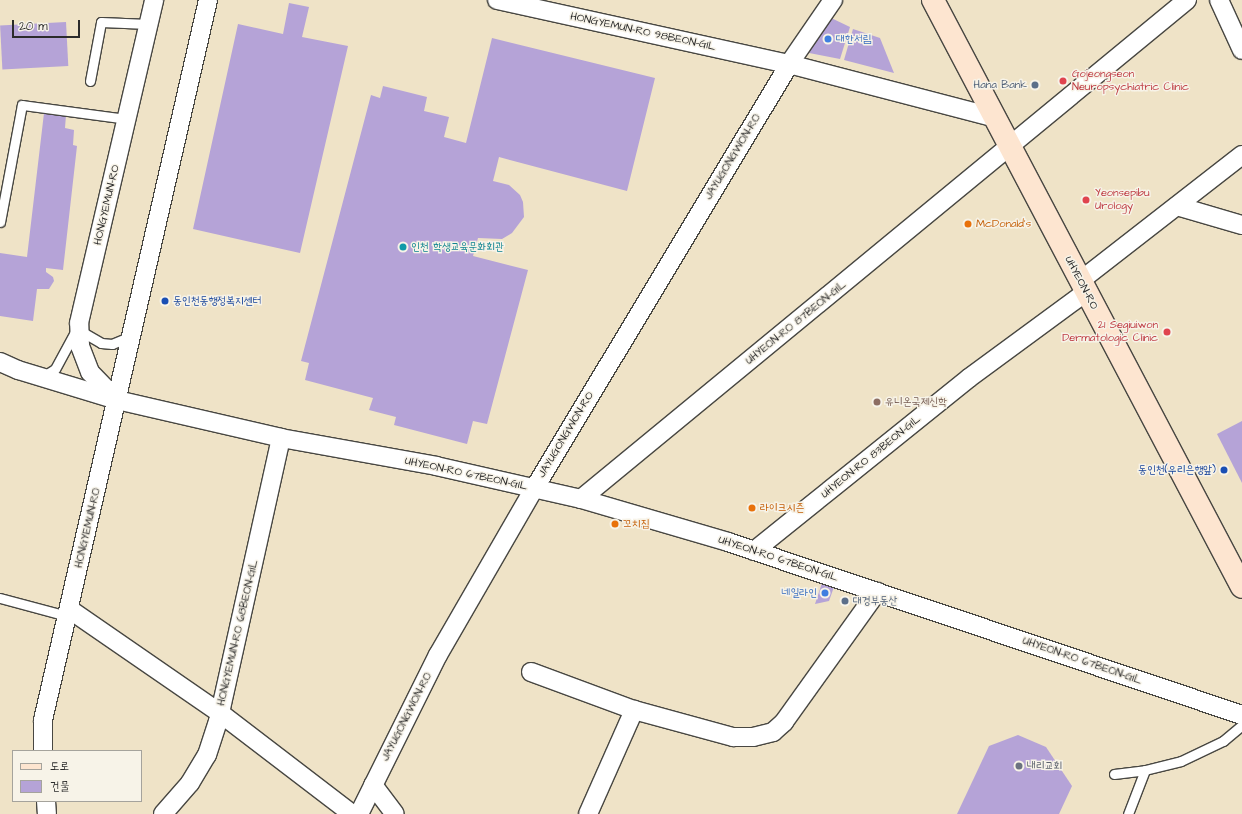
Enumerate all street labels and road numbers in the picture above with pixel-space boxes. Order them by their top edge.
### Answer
street label: HONGYEMUN-RO 98BEON-GIL [569,10,717,54]
street label: JAYUGONGWON-RO [702,112,764,202]
street label: HONGYEMUN-RO [91,164,123,246]
street label: UHYEON-RO [1062,254,1100,312]
street label: UHYEON-RO 87BEON-GIL [743,278,849,368]
street label: JAYUGONGWON-RO [535,390,597,480]
street label: UHYEON-RO 83BEON-GIL [819,413,923,501]
street label: UHYEON-RO 67BEON-GIL [403,455,529,493]
street label: HONGYEMUN-RO [72,487,104,569]
street label: UHYEON-RO 67BEON-GIL [716,533,840,585]
street label: HONGYEMUN-RO 68BEON-GIL [215,559,261,707]
street label: UHYEON-RO 67BEON-GIL [1021,634,1143,688]
street label: JAYUGONGWON-RO [379,670,435,764]

